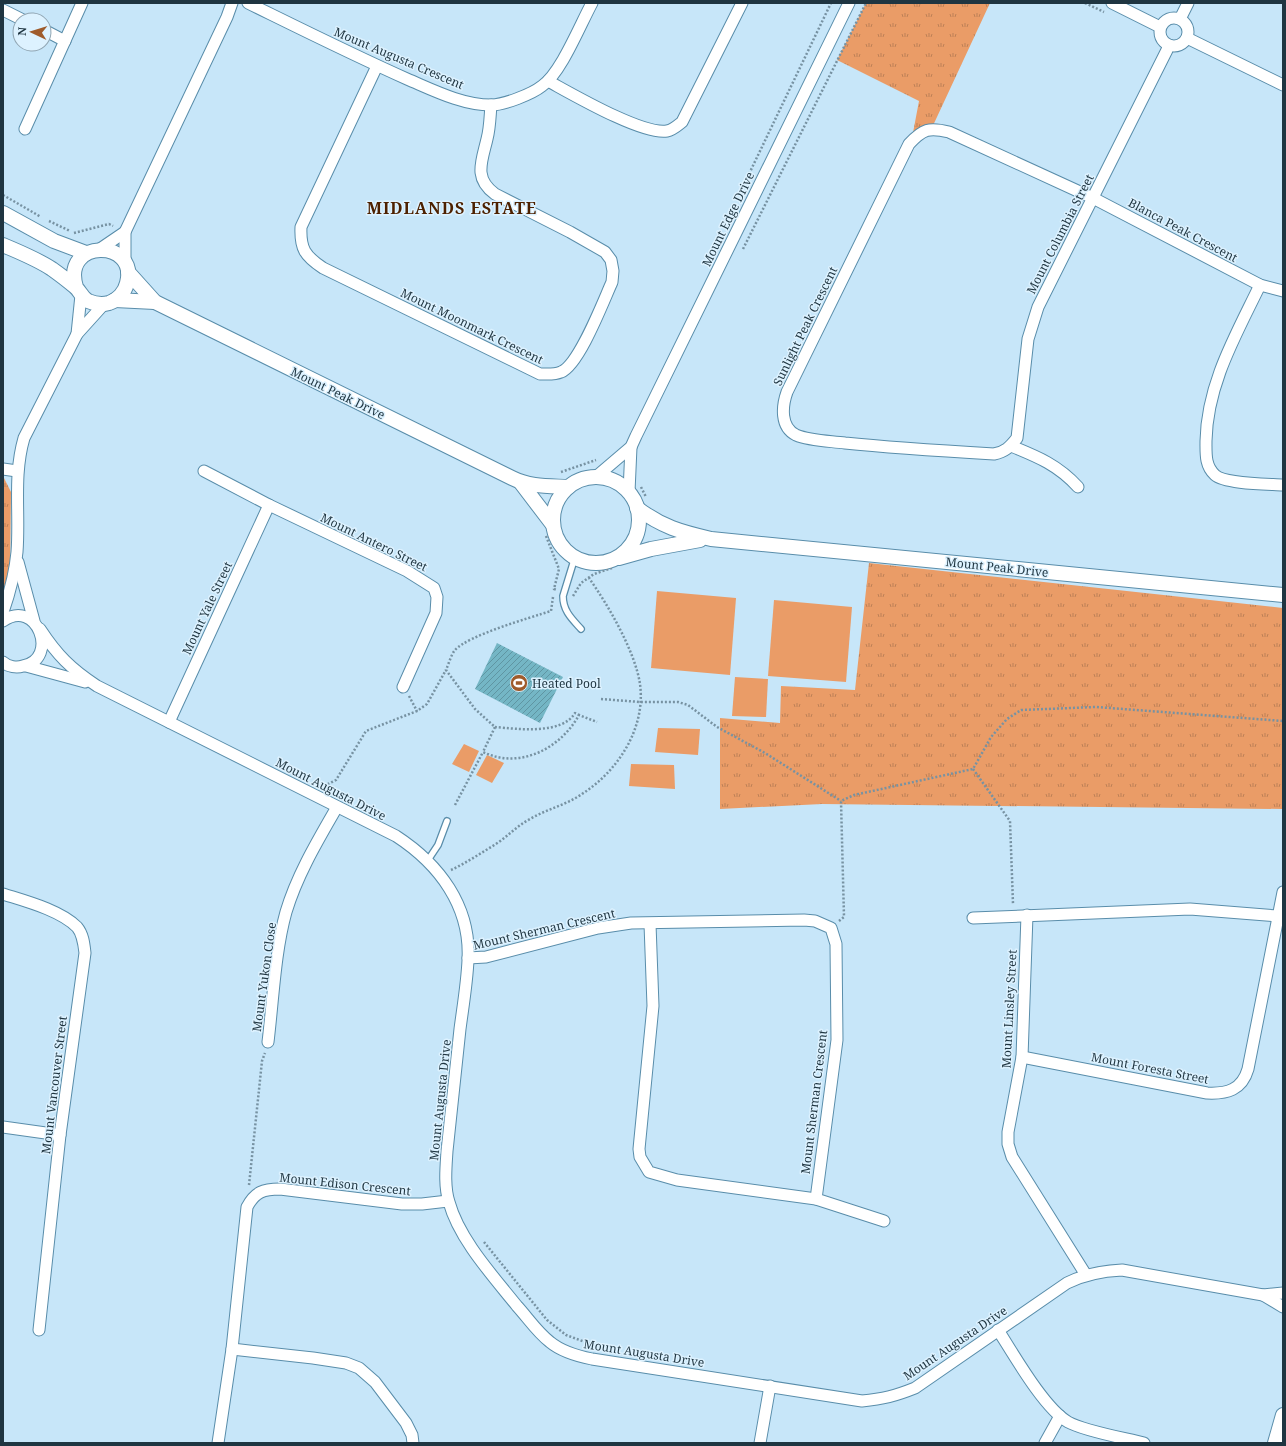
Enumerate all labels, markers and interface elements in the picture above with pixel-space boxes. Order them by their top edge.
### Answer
north arrow [12,12,52,52]
street label: Mount Augusta Crescent [331,23,467,93]
text: N [14,26,29,36]
street label: Mount Edge Drive [698,169,758,269]
street label: Mount Columbia Street [1022,171,1098,297]
street label: Blanca Peak Crescent [1125,194,1241,266]
district label: MIDLANDS ESTATE [367,197,537,219]
street label: Sunlight Peak Crescent [769,264,841,388]
street label: Mount Moonmark Crescent [398,284,546,368]
street label: Mount Peak Drive [288,363,388,423]
street label: Mount Antero Street [318,509,430,575]
street label: Mount Peak Drive [945,553,1049,581]
street label: Mount Yale Street [178,559,236,657]
sports icon: Heated Pool [509,673,529,693]
place label: Heated Pool [532,675,601,692]
street label: Mount Augusta Drive [273,754,389,824]
street label: Mount Sherman Crescent [471,904,617,954]
street label: Mount Yukon Close [248,921,280,1033]
street label: Mount Linsley Street [997,949,1021,1069]
street label: Mount Vancouver Street [37,1015,71,1155]
street label: Mount Sherman Crescent [797,1029,831,1175]
street label: Mount Augusta Drive [425,1038,455,1162]
street label: Mount Foresta Street [1090,1048,1210,1088]
street label: Mount Edison Crescent [279,1169,411,1199]
street label: Mount Augusta Drive [900,1302,1010,1384]
street label: Mount Augusta Drive [582,1335,706,1371]

